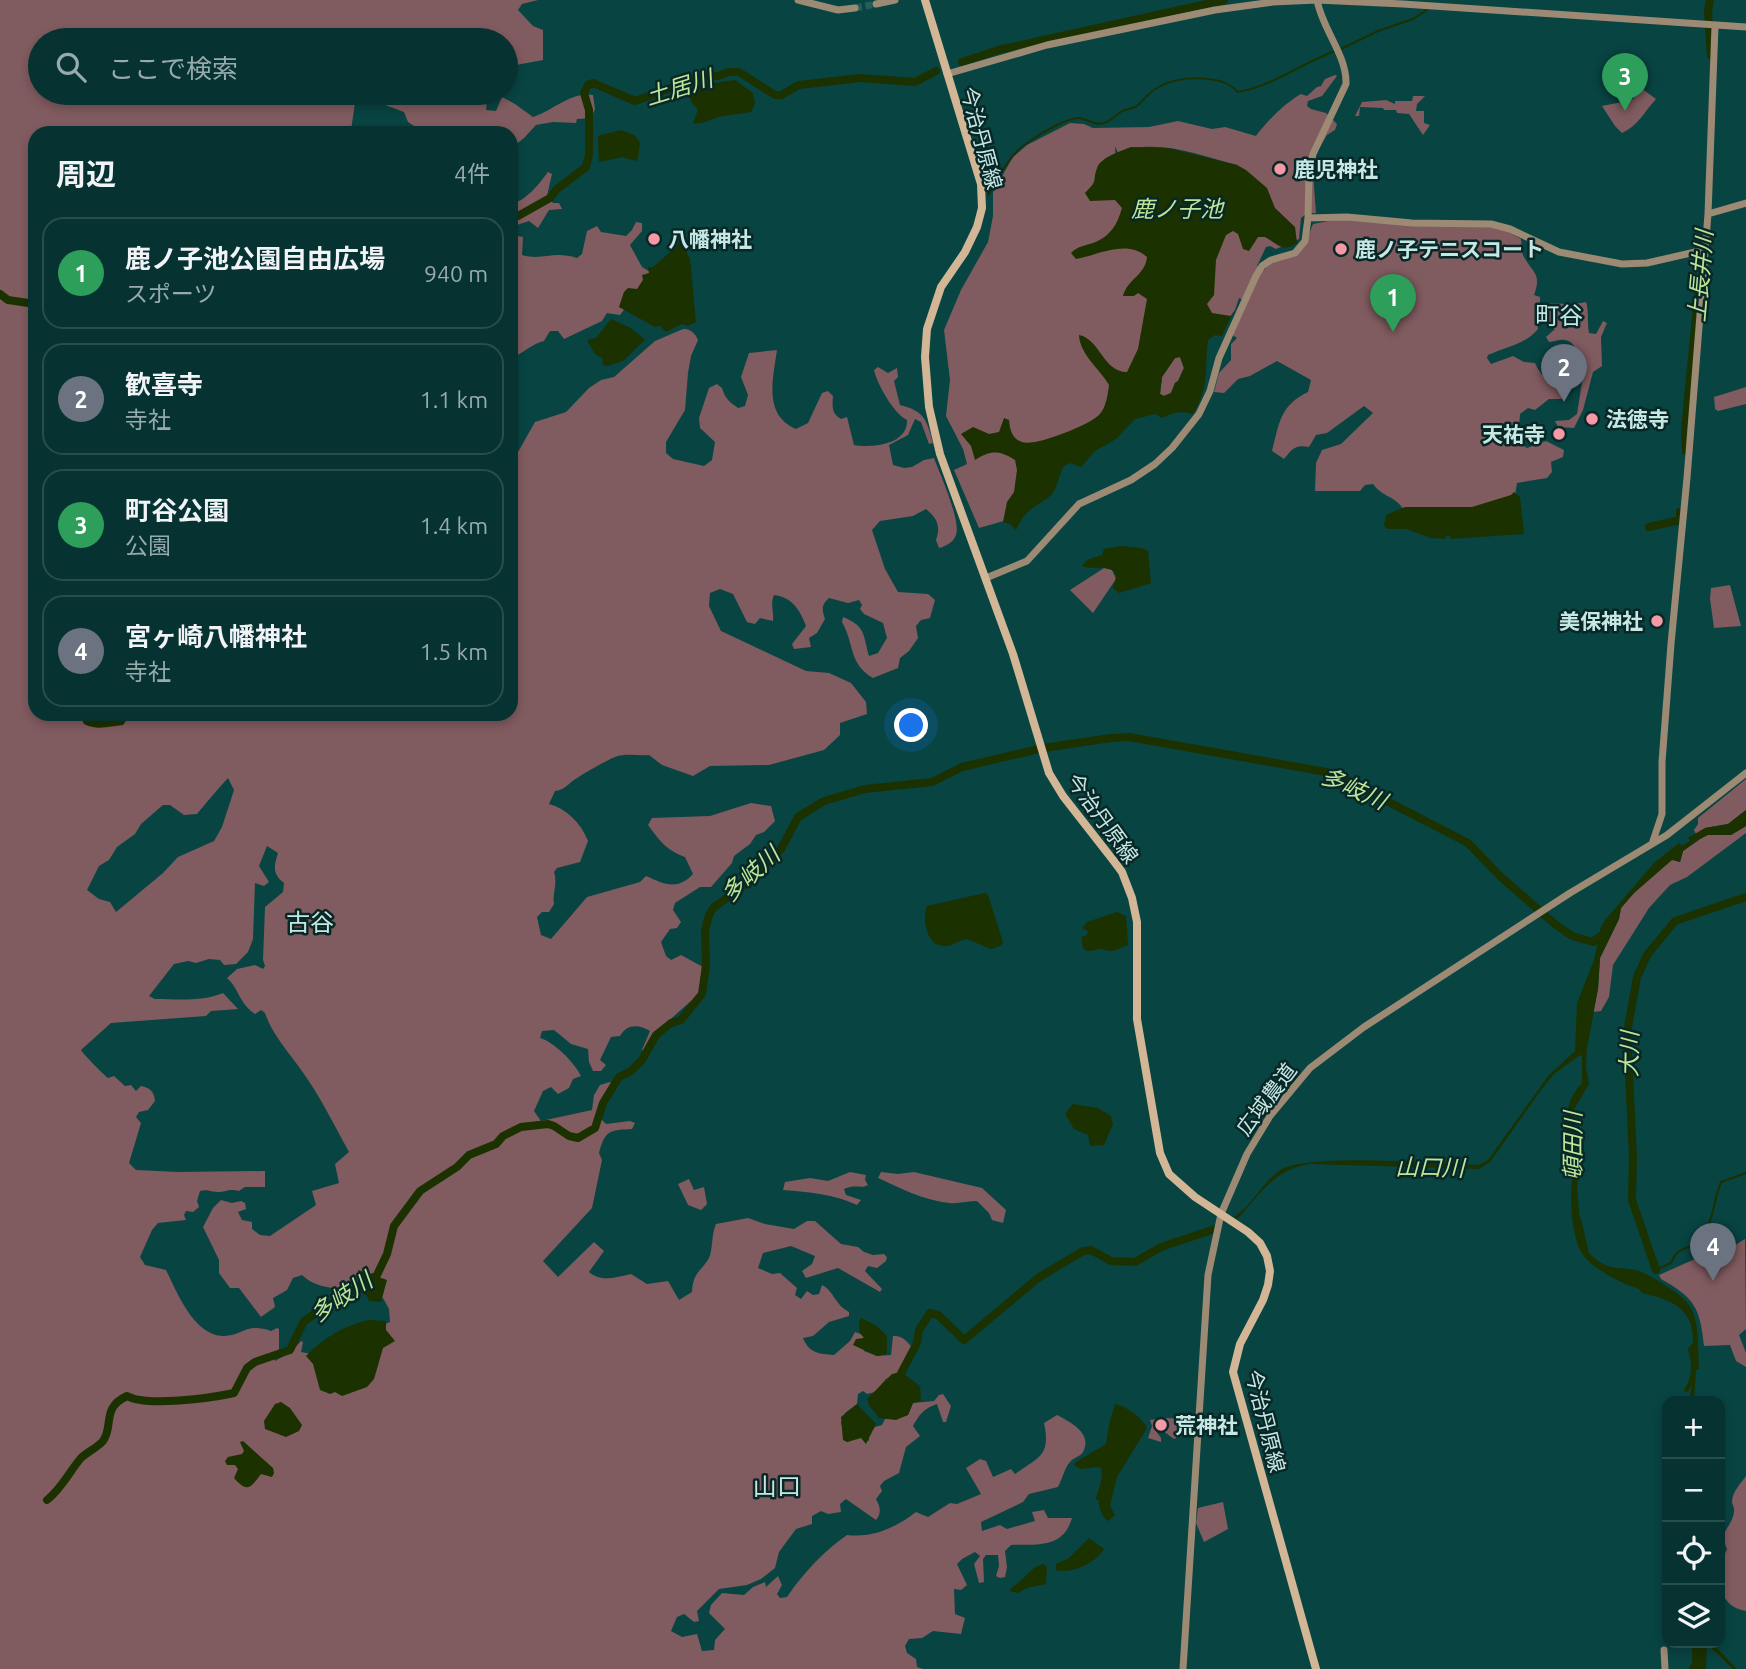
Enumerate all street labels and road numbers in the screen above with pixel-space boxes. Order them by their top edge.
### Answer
street label: 今治丹原線 [957,84,1007,192]
street label: 今治丹原線 [1062,768,1144,868]
street label: 広域農道 [1231,1058,1301,1140]
street label: 今治丹原線 [1242,1367,1290,1475]

